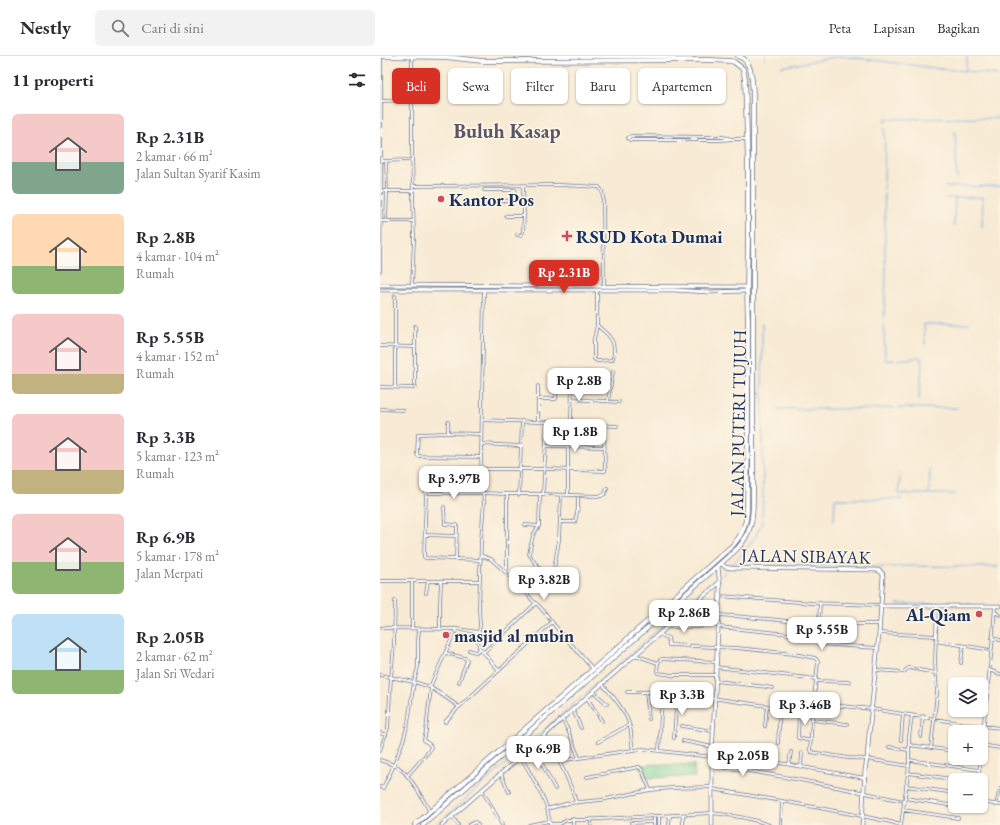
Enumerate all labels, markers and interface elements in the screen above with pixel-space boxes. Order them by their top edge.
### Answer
search box [95,10,375,46]
text: Nestly [20,15,71,40]
icon: search [109,17,131,39]
text: Cari di sini [141,18,204,37]
text: Peta [829,19,851,37]
text: Lapisan [873,19,915,37]
text: Bagikan [937,19,980,37]
chip: Beli [392,68,440,104]
chip: Sewa [448,68,503,104]
chip: Filter [511,68,568,104]
chip: Baru [576,68,630,104]
chip: Apartemen [638,68,726,104]
text: 11 properti [12,69,94,91]
icon: filters [346,69,368,91]
district label: Buluh Kasap [453,118,561,144]
text: Rp 2.31B [136,126,204,148]
icon: home [44,130,92,178]
text: 2 kamar · 66 m² [136,148,213,165]
text: Jalan Sultan Syarif Kasim [136,165,261,182]
place label: Kantor Pos [449,188,534,211]
marker: Kantor Pos [436,194,446,204]
place label: RSUD Kota Dumai [576,225,723,248]
text: Rp 2.8B [136,226,195,248]
icon: home [44,230,92,278]
marker: RSUD Kota Dumai [561,230,573,242]
text: 4 kamar · 104 m² [136,248,219,265]
pin: Rp 2.31B [523,260,605,294]
text: Rp 2.31B [538,264,590,281]
text: Rumah [136,265,174,282]
text: Rp 5.55B [136,326,204,348]
street label: JALAN PUTERI TUJUH [725,329,751,519]
icon: home [44,330,92,378]
text: 4 kamar · 152 m² [136,348,219,365]
text: Rumah [136,365,174,382]
pin: Rp 2.8B [542,368,616,402]
text: Rp 2.8B [556,372,602,389]
pin: Rp 1.8B [538,419,612,453]
text: Rp 1.8B [552,423,598,440]
text: Rp 3.3B [136,426,195,448]
icon: home [44,430,92,478]
text: 5 kamar · 123 m² [136,448,219,465]
text: Rumah [136,465,174,482]
pin: Rp 3.97B [413,466,495,500]
text: Rp 3.97B [428,470,480,487]
text: Rp 6.9B [136,526,195,548]
icon: home [44,530,92,578]
street label: JALAN SIBAYAK [739,543,872,569]
text: 5 kamar · 178 m² [136,548,219,565]
text: Jalan Merpati [136,565,203,582]
pin: Rp 3.82B [503,567,585,601]
text: Rp 3.82B [518,571,570,588]
pin: Rp 2.86B [643,600,725,634]
place label: Al-Qiam [905,603,971,626]
text: Rp 2.86B [658,604,710,621]
marker: Al-Qiam [974,609,984,619]
pin: Rp 5.55B [781,617,863,651]
text: Rp 5.55B [796,621,848,638]
place label: masjid al mubin [454,624,574,647]
text: Rp 2.05B [136,626,204,648]
icon: home [44,630,92,678]
marker: masjid al mubin [441,630,451,640]
text: 2 kamar · 62 m² [136,648,213,665]
text: Jalan Sri Wedari [136,665,214,682]
map controls [948,677,988,813]
button: layers [948,677,988,717]
pin: Rp 3.3B [645,682,719,716]
text: Rp 3.3B [659,686,705,703]
pin: Rp 3.46B [764,692,846,726]
text: Rp 3.46B [779,696,831,713]
button: + [948,725,988,765]
pin: Rp 6.9B [501,736,575,770]
text: Rp 6.9B [515,740,561,757]
pin: Rp 2.05B [702,743,784,777]
text: Rp 2.05B [717,747,769,764]
button: − [948,773,988,813]

